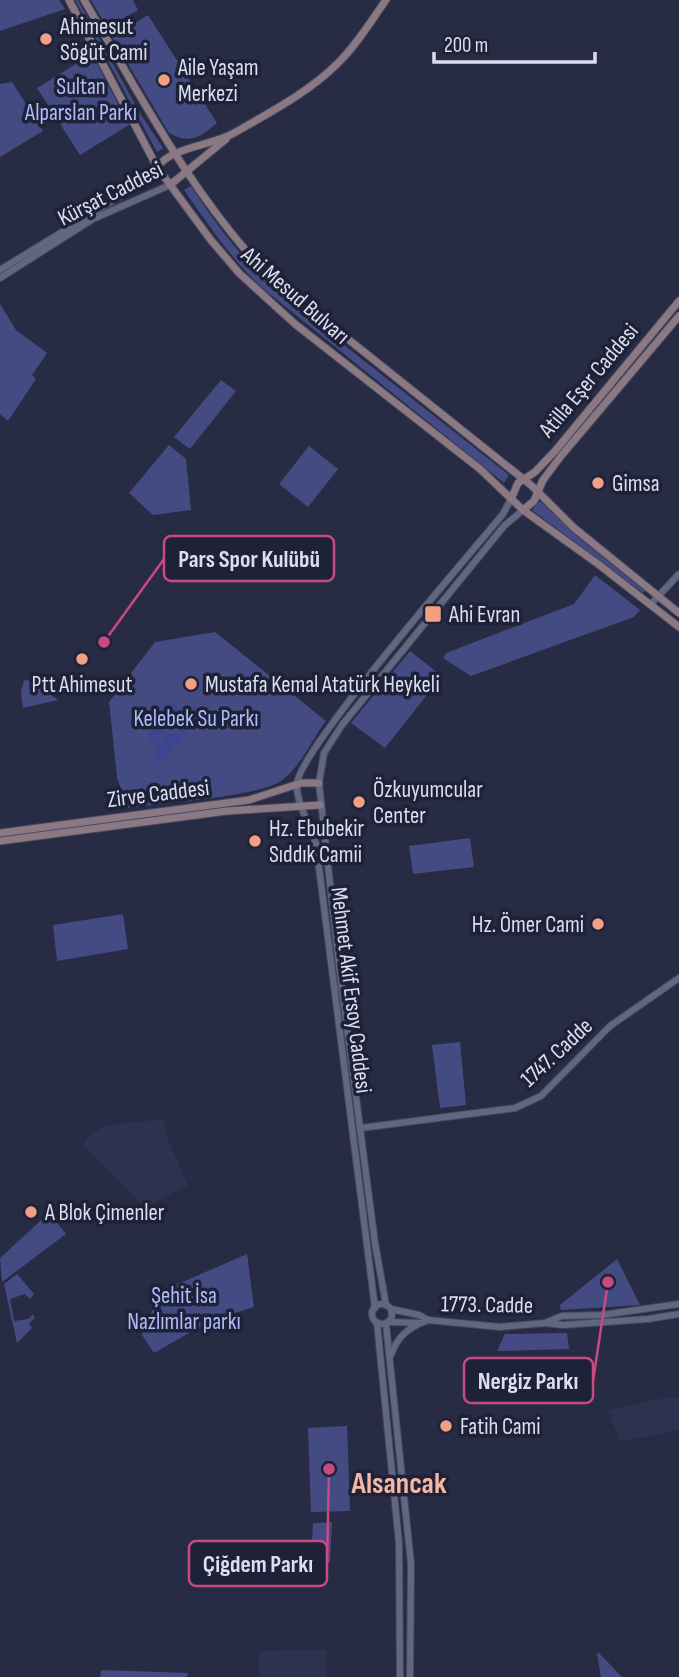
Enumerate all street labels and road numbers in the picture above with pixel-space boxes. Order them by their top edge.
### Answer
street label: Kürşat Caddesi [53,155,168,232]
street label: Ahi Mesud Bulvarı [235,240,355,350]
street label: Atilla Eşer Caddesi [532,318,645,444]
street label: Zirve Caddesi [105,774,211,814]
street label: Mehmet Akif Ersoy Caddesi [324,886,378,1095]
street label: 1747. Cadde [515,1012,599,1093]
street label: 1773. Cadde [441,1290,533,1320]

